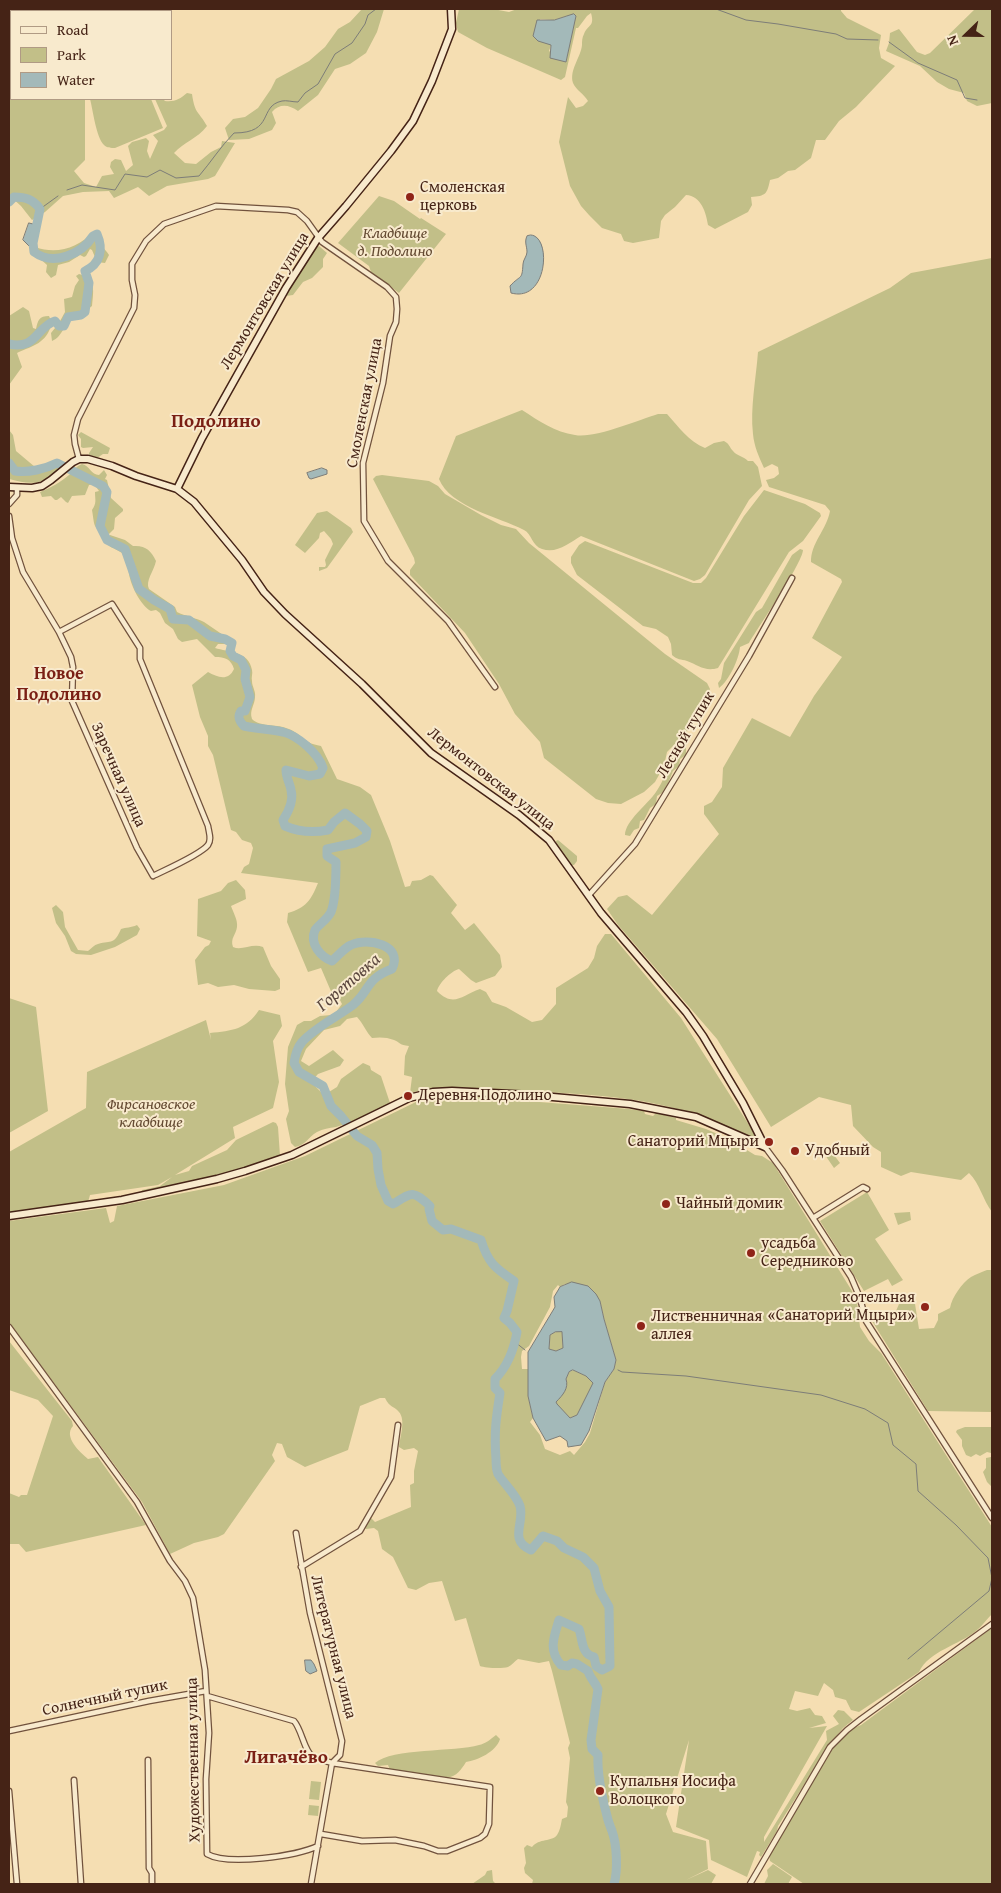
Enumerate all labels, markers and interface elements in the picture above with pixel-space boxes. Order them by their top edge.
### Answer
legend [10,10,172,100]
north arrow [941,10,991,60]
text: Road [57,19,88,40]
text: N [941,33,963,49]
text: Park [57,44,86,65]
text: Water [57,69,95,90]
place label: Смоленская церковь [420,178,505,216]
marker: Смоленская церковь [404,191,416,203]
park label: Кладбище д. Подолино [358,224,432,262]
street label: Лермонтовская улица [216,229,314,373]
street label: Смоленская улица [343,336,387,470]
district label: Подолино [171,411,261,433]
district label: Новое Подолино [17,663,101,706]
street label: Лесной тупик [653,688,719,782]
street label: Заречная улица [86,720,150,830]
street label: Лермонтовская улица [423,723,559,835]
water label: Горетовка [313,949,385,1017]
place label: Деревня Подолино [418,1086,552,1106]
marker: Деревня Подолино [402,1090,414,1102]
park label: Фирсановское кладбище [107,1095,195,1133]
place label: Санаторий Мцыри [628,1132,759,1152]
marker: Санаторий Мцыри [763,1136,775,1148]
place label: Удобный [805,1141,870,1161]
marker: Удобный [789,1145,801,1157]
place label: Чайный домик [676,1194,783,1214]
marker: Чайный домик [660,1198,672,1210]
place label: усадьба Середниково [761,1234,853,1272]
marker: усадьба Середниково [745,1247,757,1259]
place label: котельная «Санаторий Мцыри» [768,1288,915,1326]
marker: котельная «Санаторий Мцыри» [919,1301,931,1313]
place label: Лиственничная аллея [651,1307,762,1345]
marker: Лиственничная аллея [635,1320,647,1332]
street label: Литературная улица [306,1573,360,1721]
street label: Солнечный тупик [41,1675,169,1721]
street label: Художественная улица [183,1677,205,1843]
district label: Лигачёво [244,1747,328,1769]
place label: Купальня Иосифа Волоцкого [610,1772,736,1810]
marker: Купальня Иосифа Волоцкого [594,1785,606,1797]

